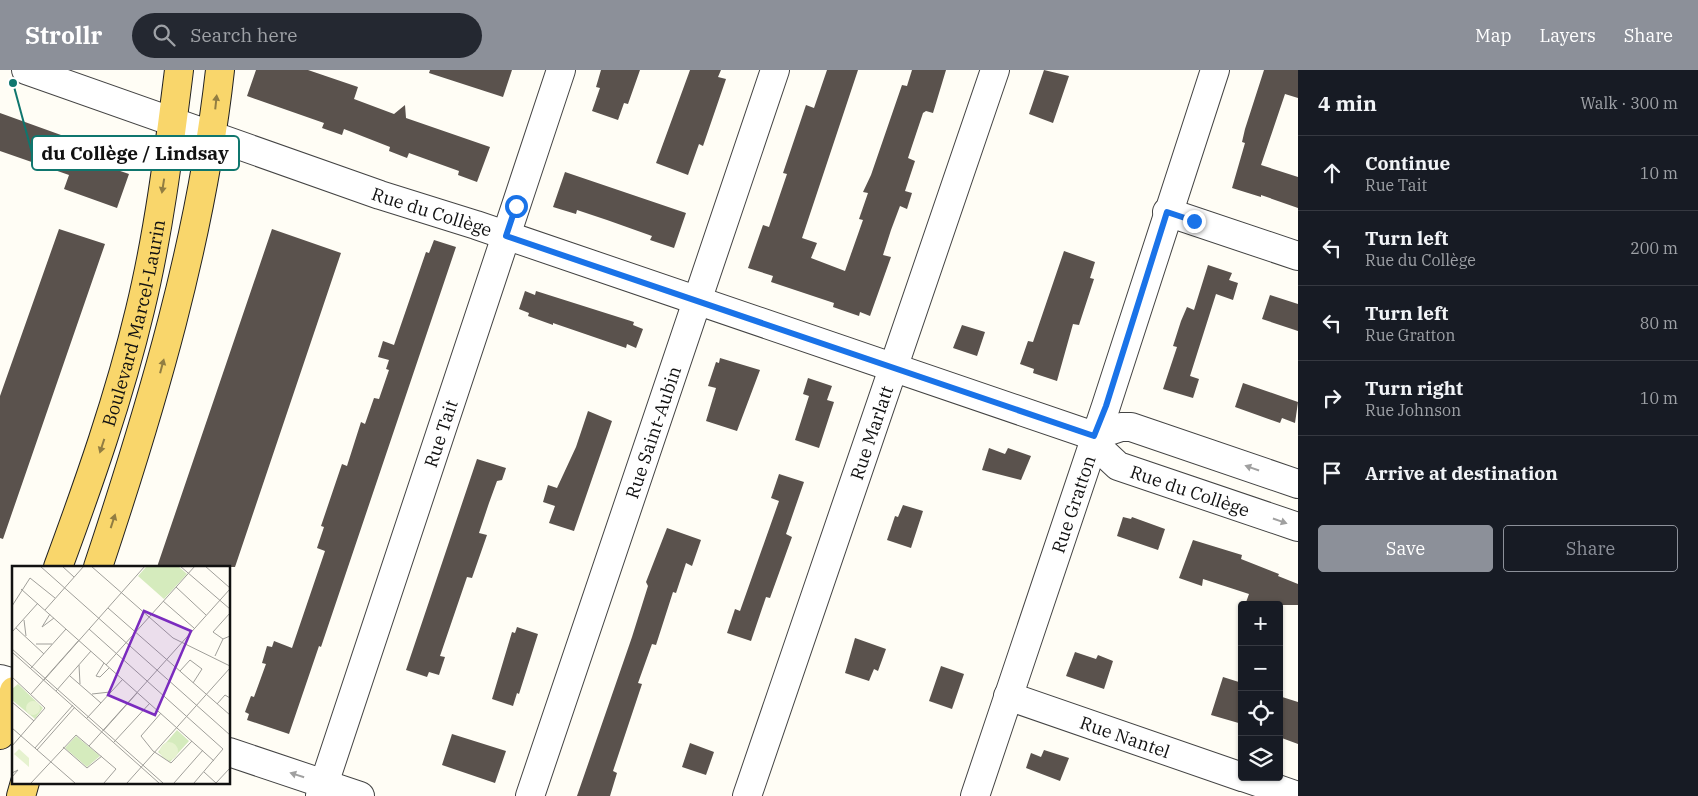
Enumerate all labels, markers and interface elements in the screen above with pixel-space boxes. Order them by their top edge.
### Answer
search box [132,13,482,58]
text: Strollr [25,19,102,51]
icon: search [150,21,178,49]
text: Search here [190,23,297,47]
text: Map [1475,24,1512,47]
text: Layers [1540,24,1596,47]
text: Share [1624,24,1673,47]
text: 4 min [1318,89,1377,117]
text: Walk · 300 m [1580,93,1678,113]
one-way arrow [213,94,221,110]
callout: du Collège / Lindsay [32,136,239,170]
text: du Collège / Lindsay [41,141,229,165]
text: Continue [1365,151,1450,175]
icon: ahead [1318,159,1346,187]
text: 10 m [1640,163,1678,183]
text: Rue Tait [1365,175,1427,195]
one-way arrow [159,178,167,194]
street label: Rue du Collège [369,182,495,241]
route start [505,195,528,218]
route end [1183,210,1206,233]
street label: Boulevard Marcel-Laurin [96,218,170,429]
text: Turn left [1365,226,1448,250]
icon: left [1318,234,1346,262]
text: 200 m [1630,238,1678,258]
text: Rue du Collège [1365,250,1476,270]
text: Turn left [1365,301,1448,325]
icon: left [1318,309,1346,337]
text: 80 m [1640,313,1678,333]
text: Rue Gratton [1365,325,1455,345]
one-way arrow [158,358,166,373]
street label: Rue Saint-Aubin [620,363,686,501]
text: Turn right [1365,376,1463,400]
street label: Rue Marlatt [844,382,898,483]
icon: right [1318,384,1346,412]
text: 10 m [1640,388,1678,408]
street label: Rue Tait [418,397,462,470]
text: Rue Johnson [1365,400,1461,420]
one-way arrow [98,438,105,453]
street label: Rue Gratton [1046,452,1100,556]
street label: Rue du Collège [1127,459,1253,521]
icon: arrive [1318,459,1346,487]
text: Arrive at destination [1365,461,1558,485]
one-way arrow [1244,464,1259,471]
one-way arrow [110,513,118,528]
one-way arrow [1273,518,1288,525]
button: Save [1318,525,1493,572]
button: Share [1503,525,1678,572]
inset map [12,566,230,784]
map controls [1238,601,1283,781]
button: + [1238,601,1283,646]
button: − [1238,646,1283,691]
button: locate [1238,691,1283,736]
street label: Rue Nantel [1077,710,1173,763]
button: layers [1238,736,1283,781]
one-way arrow [289,771,304,779]

